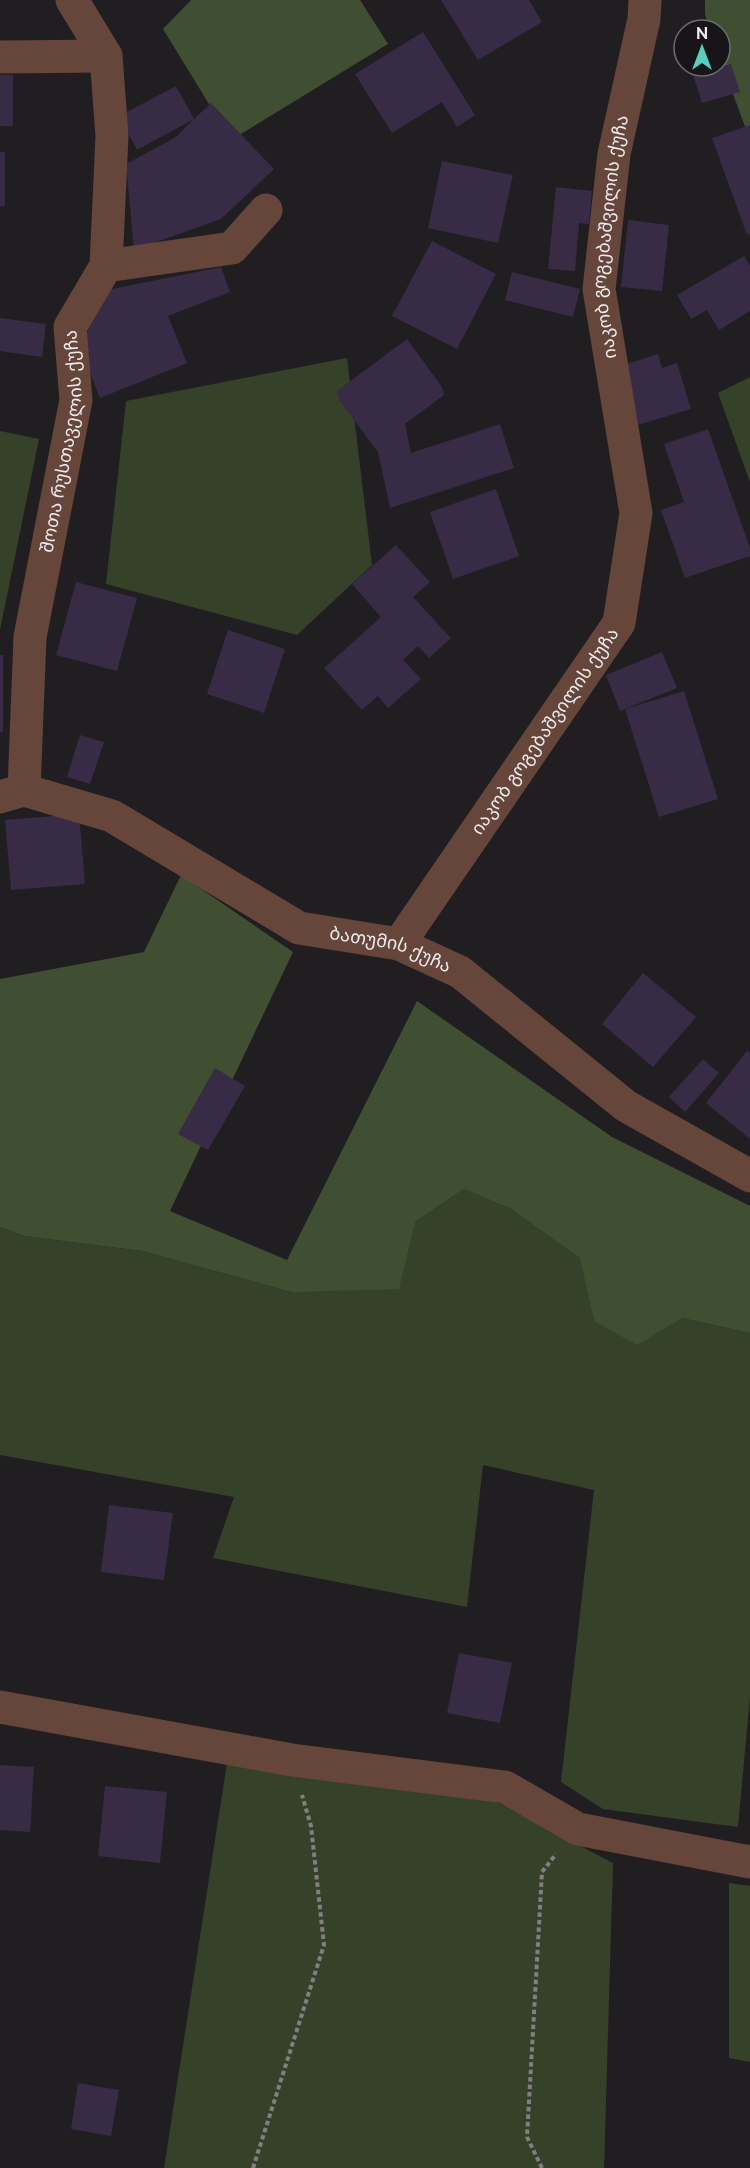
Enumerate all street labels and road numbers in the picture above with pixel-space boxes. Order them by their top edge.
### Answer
street label: იაკობ გოგებაშვილის ქუჩა [588,113,632,360]
street label: შოთა რუსთაველის ქუჩა [36,329,87,554]
street label: იაკობ გოგებაშვილის ქუჩა [466,623,623,838]
street label: ბათუმის ქუჩა [328,922,455,976]

